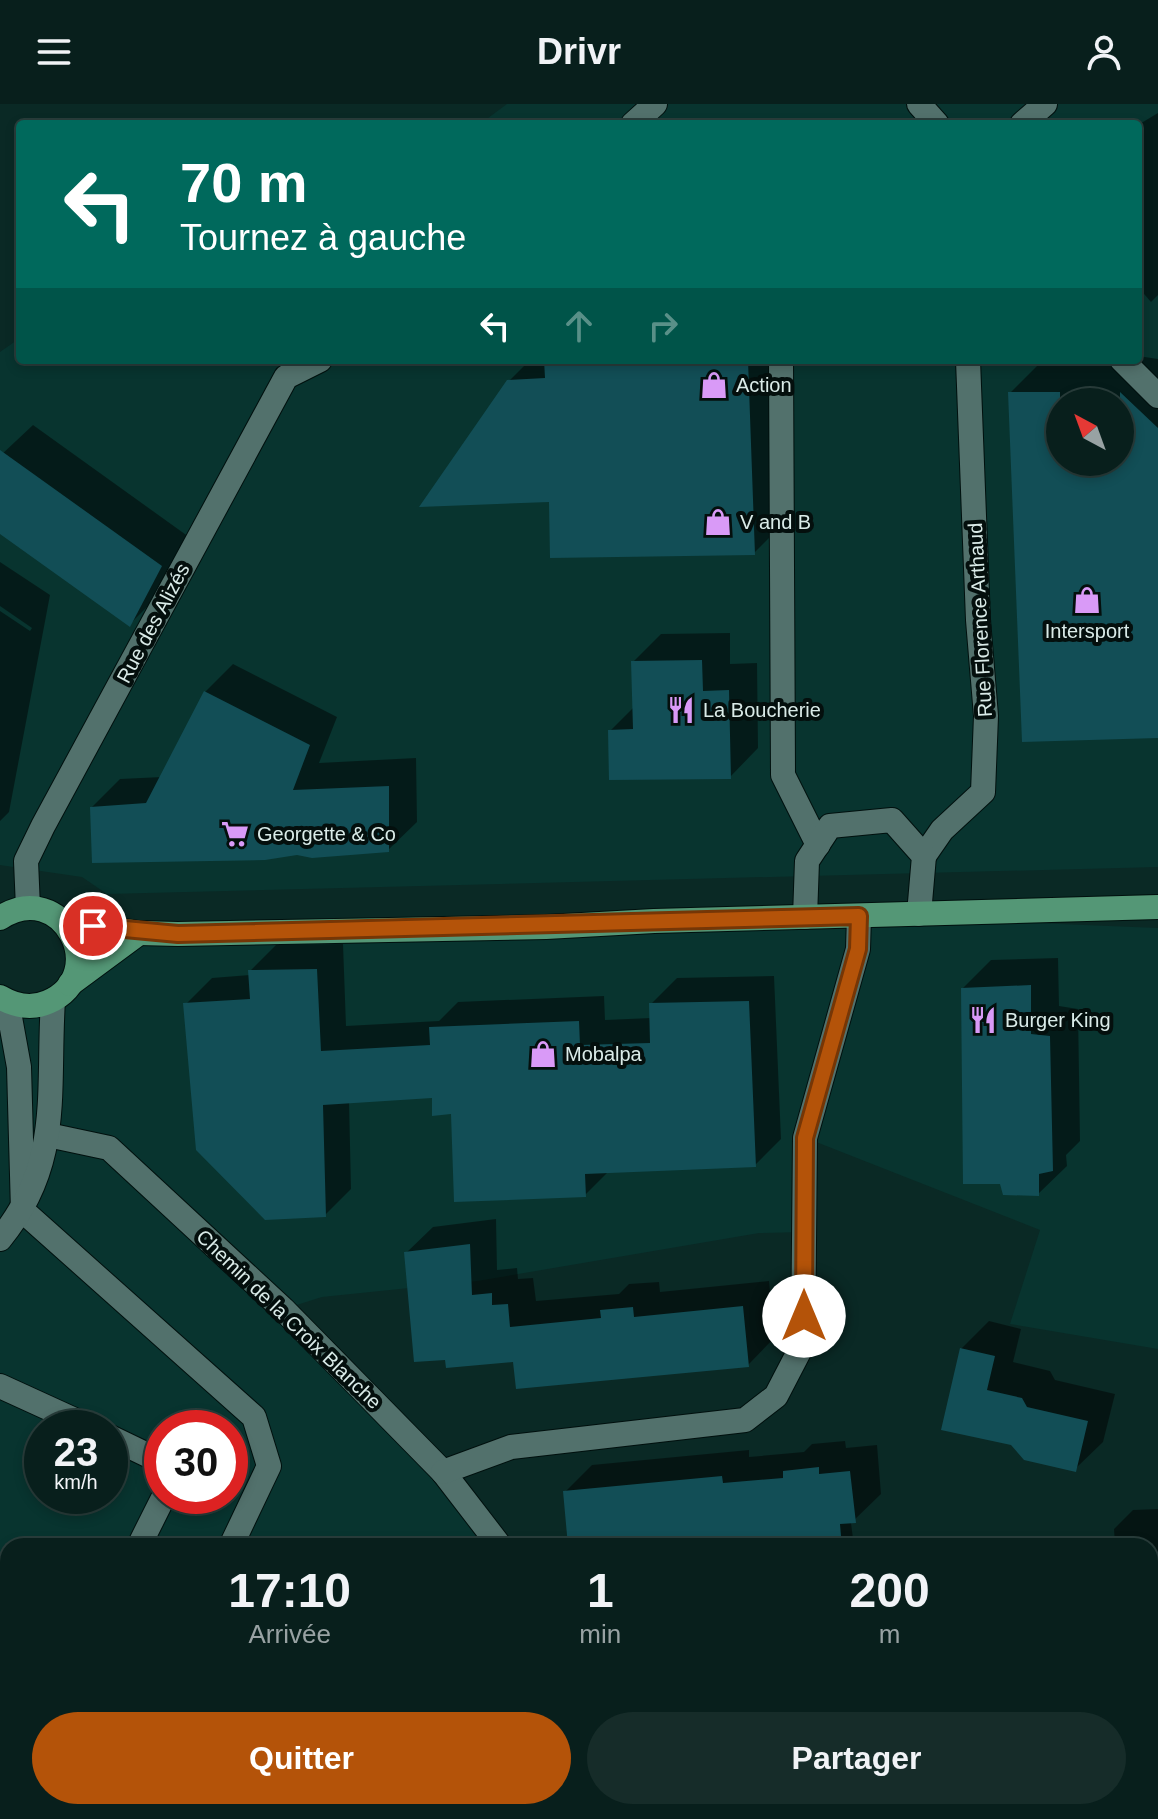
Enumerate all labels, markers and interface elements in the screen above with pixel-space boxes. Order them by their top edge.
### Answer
icon: menu [32,30,76,74]
icon: person [1082,30,1126,74]
text: Drivr [537,31,621,72]
text: 70 m [180,151,308,214]
icon: left [48,152,152,256]
text: Tournez à gauche [180,217,466,258]
icon: left [473,304,517,348]
icon: ahead [557,304,601,348]
icon: right [641,304,685,348]
shop icon: Action [699,370,729,400]
place label: Action [736,374,792,396]
north arrow [1046,388,1134,476]
map controls [1046,388,1134,476]
shop icon: V and B [703,507,733,537]
place label: V and B [740,511,811,533]
street label: Rue Florence Arthaud [964,522,996,718]
street label: Rue des Alizés [112,559,194,687]
shop icon: Intersport [1072,585,1102,615]
place label: Intersport [1045,620,1130,642]
restaurant icon: La Boucherie [666,695,696,725]
place label: La Boucherie [703,699,821,721]
supermarket icon: Georgette & Co [220,819,250,849]
place label: Georgette & Co [257,823,396,845]
pin [59,892,127,960]
icon: arrive [71,904,115,948]
restaurant icon: Burger King [968,1005,998,1035]
place label: Burger King [1005,1009,1111,1031]
shop icon: Mobalpa [528,1039,558,1069]
place label: Mobalpa [565,1043,643,1065]
street label: Chemin de la Croix Blanche [192,1225,386,1413]
position arrow [762,1274,846,1358]
speed limit sign: 30 [144,1410,248,1514]
text: 23 [54,1430,98,1474]
text: km/h [54,1471,98,1493]
text: 17:10 [228,1564,351,1617]
text: 1 [587,1564,614,1617]
text: 200 [850,1564,930,1617]
text: Arrivée [249,1619,331,1649]
text: min [579,1619,621,1649]
text: m [879,1619,900,1649]
button: Quitter [32,1712,571,1804]
button: Partager [587,1712,1126,1804]

